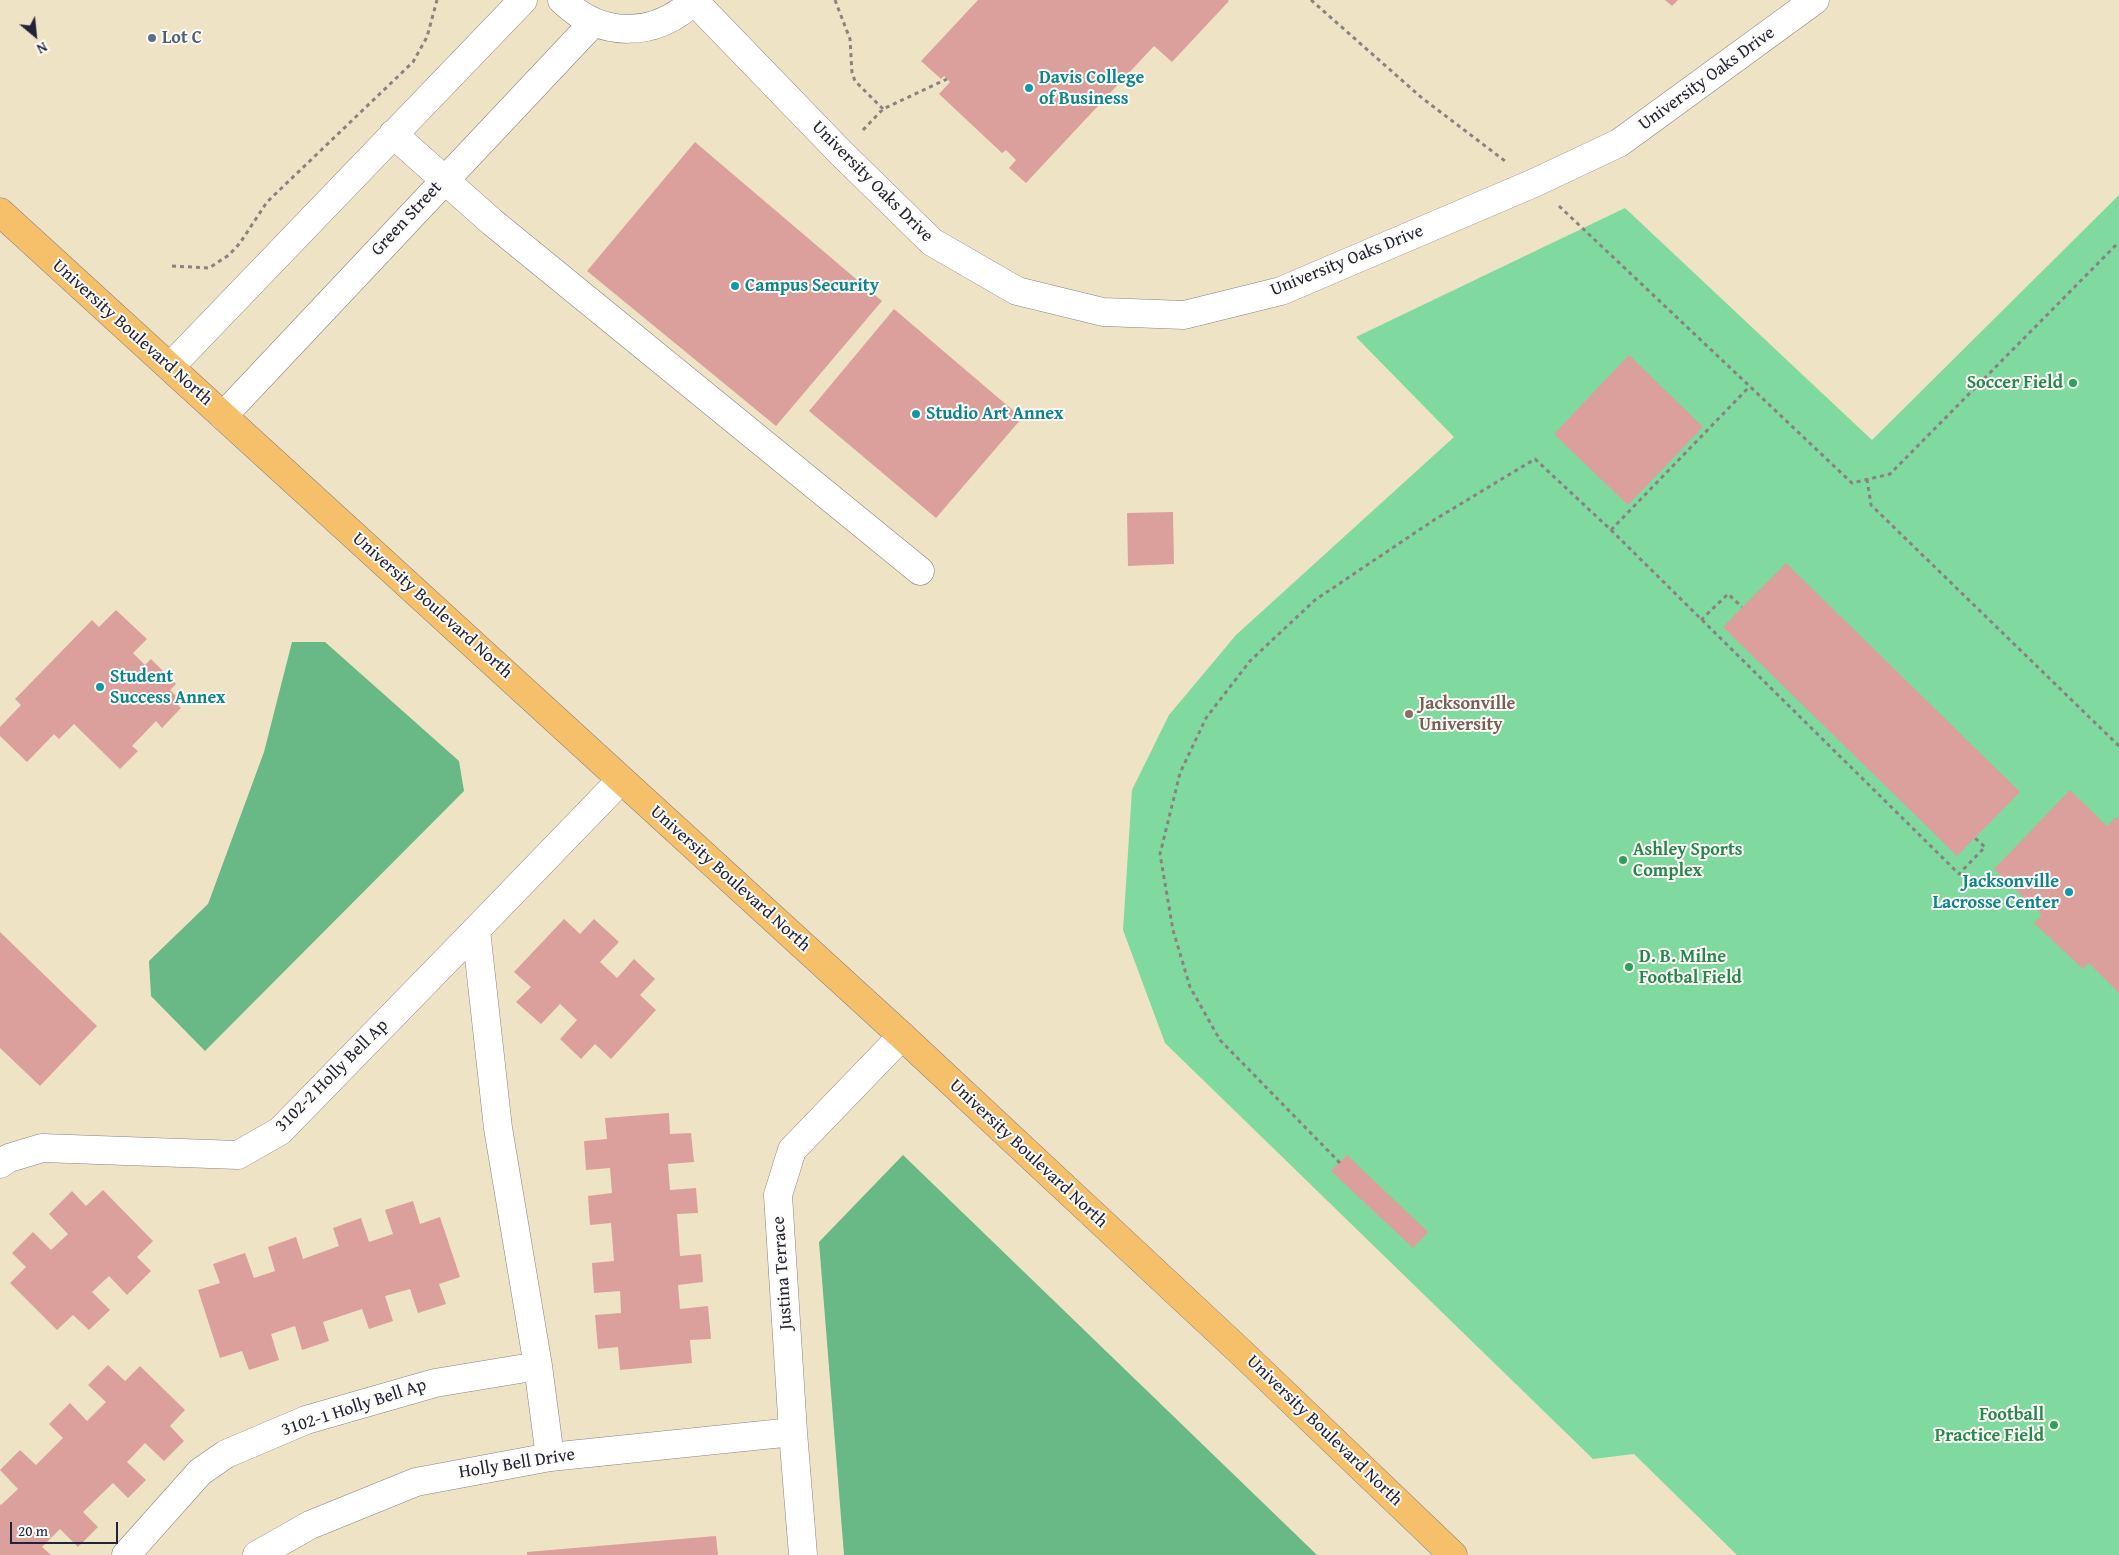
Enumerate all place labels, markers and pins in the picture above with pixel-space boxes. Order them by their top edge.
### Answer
place label: Lot C [162,27,202,49]
marker: Lot C [146,32,158,44]
place label: Davis College of Business [1039,67,1144,110]
marker: Davis College of Business [1023,82,1035,94]
place label: Campus Security [745,275,879,297]
marker: Campus Security [729,280,741,292]
place label: Soccer Field [1967,372,2063,394]
marker: Soccer Field [2067,377,2079,389]
place label: Studio Art Annex [926,403,1063,425]
marker: Studio Art Annex [910,408,922,420]
place label: Student Success Annex [110,666,225,709]
marker: Student Success Annex [94,681,106,693]
place label: Jacksonville University [1419,693,1515,736]
marker: Jacksonville University [1403,708,1415,720]
place label: Ashley Sports Complex [1633,839,1743,882]
marker: Ashley Sports Complex [1617,854,1629,866]
place label: Jacksonville Lacrosse Center [1933,871,2059,914]
marker: Jacksonville Lacrosse Center [2063,886,2075,898]
place label: D. B. Milne Footbal Field [1639,946,1742,989]
marker: D. B. Milne Footbal Field [1623,961,1635,973]
place label: Football Practice Field [1935,1404,2044,1446]
marker: Football Practice Field [2048,1419,2060,1431]

